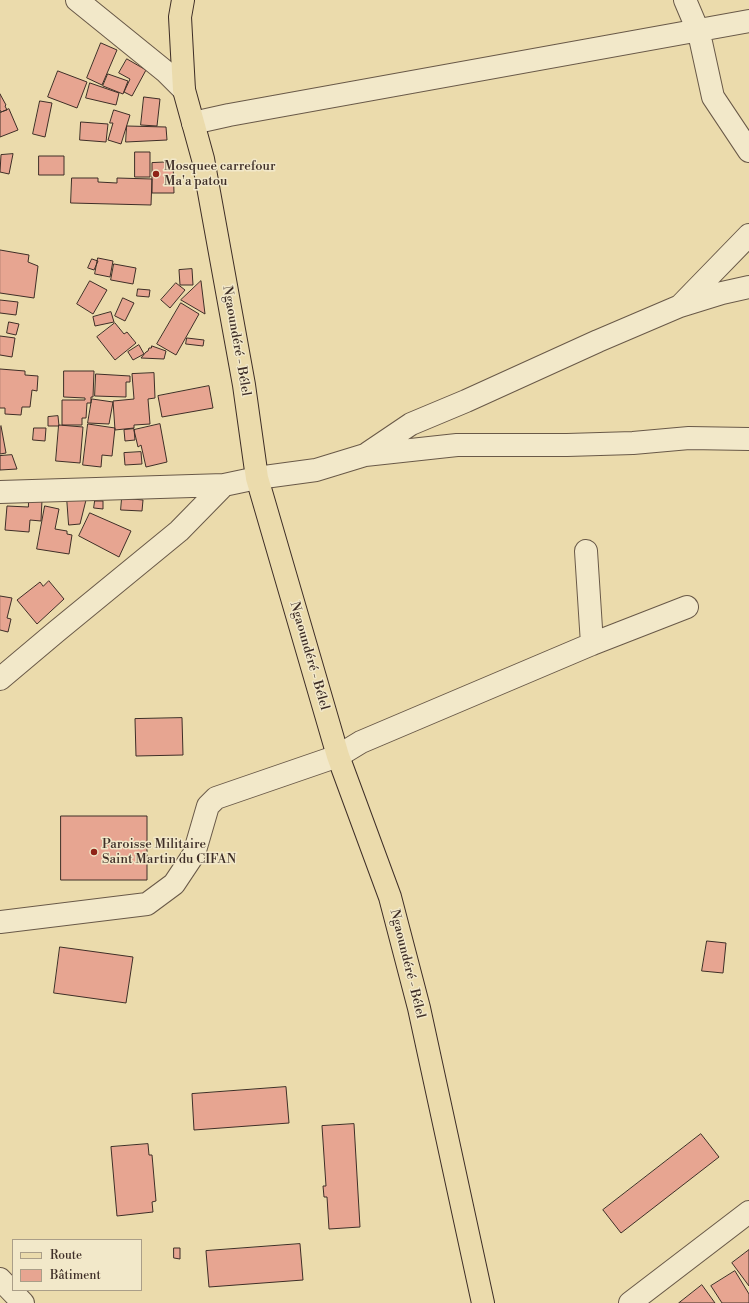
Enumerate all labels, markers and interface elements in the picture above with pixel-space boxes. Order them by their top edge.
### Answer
place label: Mosquee carrefour Ma'a patou [164,159,276,190]
marker: Mosquee carrefour Ma'a patou [151,169,161,179]
street label: Ngaoundéré - Bélel [219,285,253,397]
street label: Ngaoundéré - Bélel [286,600,332,712]
place label: Paroisse Militaire Saint Martin du CIFAN [102,837,236,868]
marker: Paroisse Militaire Saint Martin du CIFAN [89,847,99,857]
street label: Ngaoundéré - Bélel [386,908,428,1020]
legend [12,1239,142,1291]
text: Route [50,1248,82,1263]
text: Bâtiment [50,1268,101,1283]

